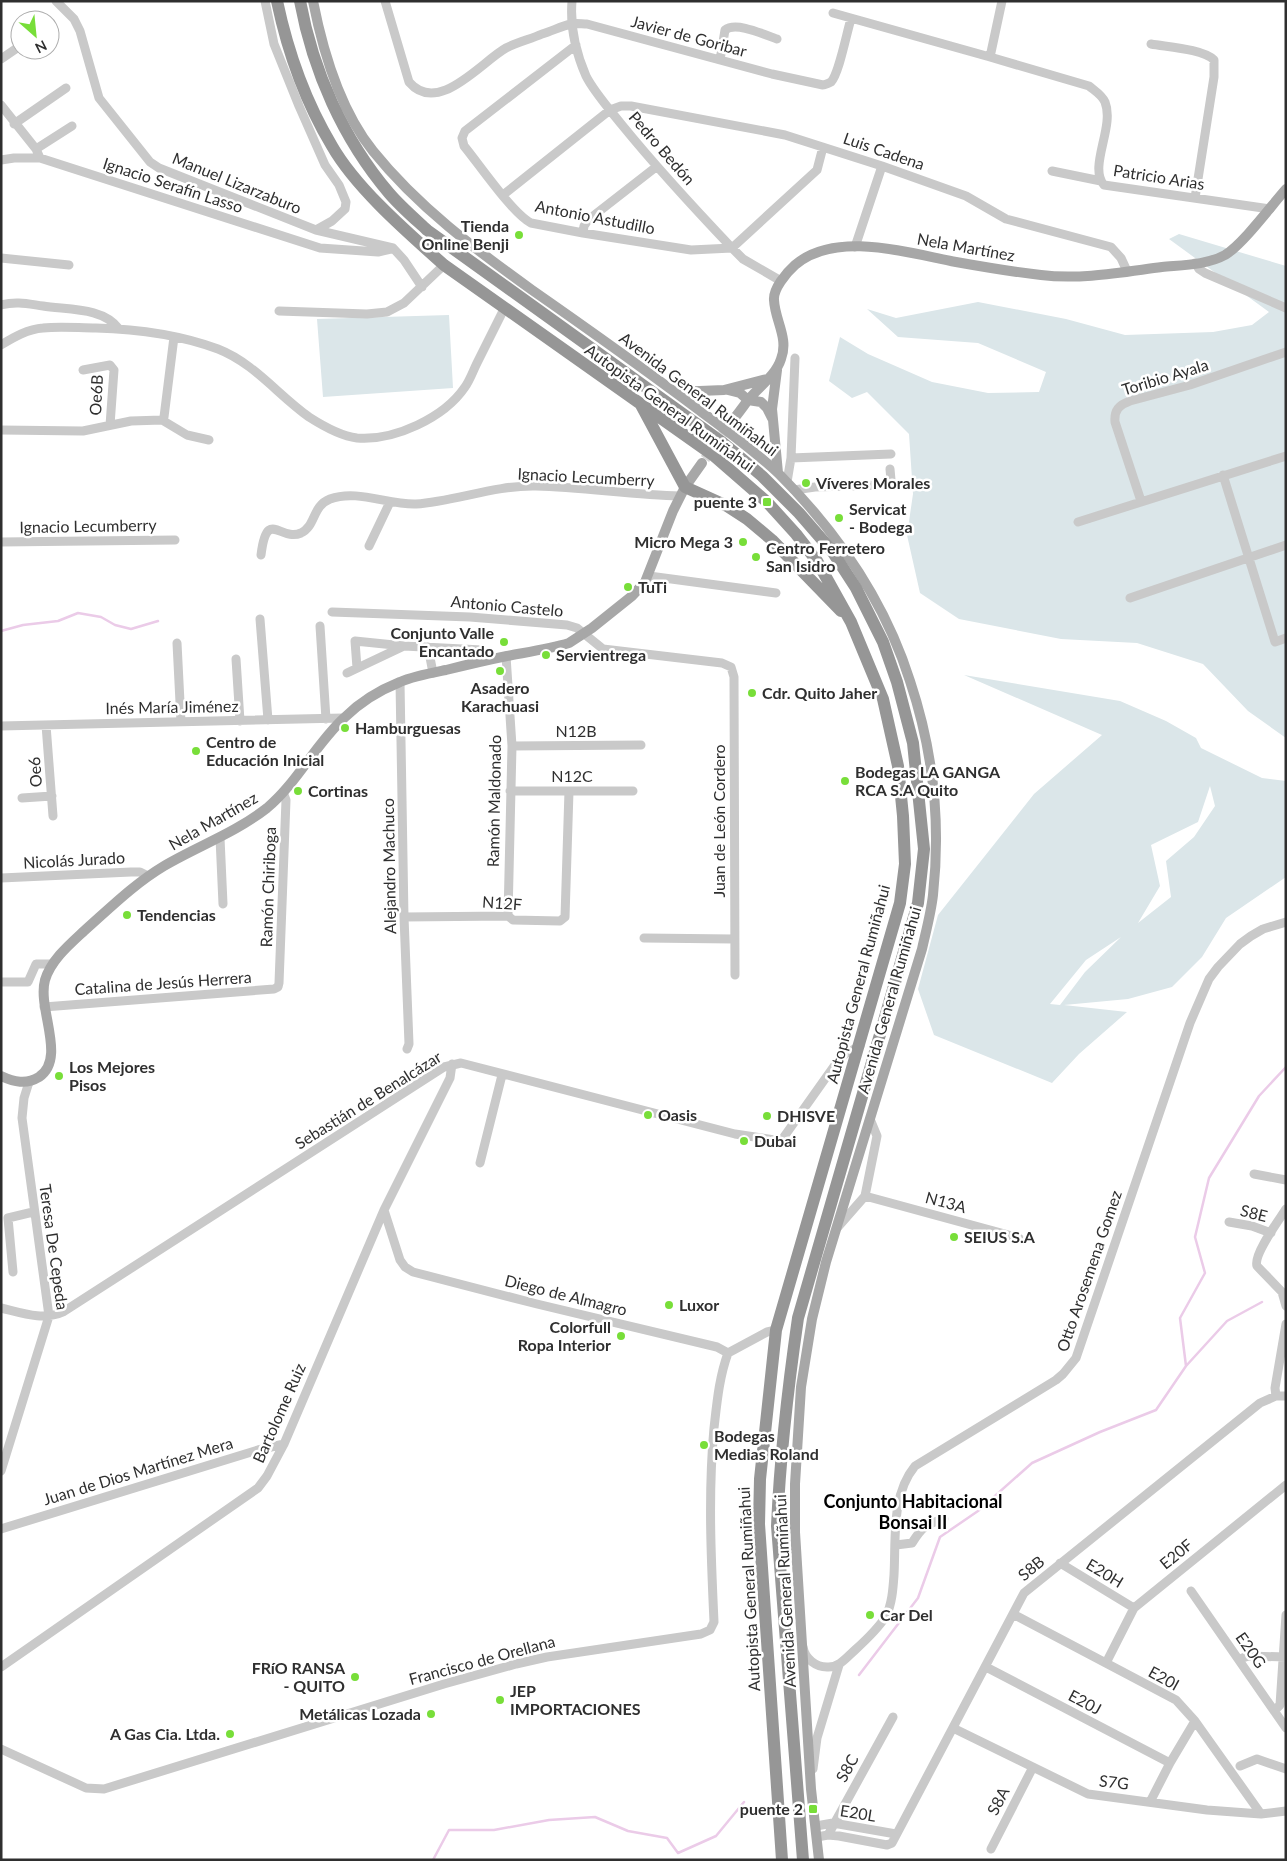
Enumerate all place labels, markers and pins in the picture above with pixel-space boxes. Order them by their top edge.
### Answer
place label: Tienda Online Benji [422,216,509,253]
marker: Tienda Online Benji [513,229,525,241]
place label: Víveres Morales [815,473,930,492]
marker: Víveres Morales [800,477,812,489]
place label: puente 3 [694,492,757,511]
marker: puente 3 [761,496,773,508]
place label: Servicat - Bodega [849,499,913,536]
marker: Servicat - Bodega [833,512,845,524]
place label: Micro Mega 3 [634,532,733,551]
marker: Micro Mega 3 [737,536,749,548]
place label: Centro Ferretero San Isidro [766,538,885,575]
marker: Centro Ferretero San Isidro [750,551,762,563]
place label: TuTi [638,577,667,596]
marker: TuTi [622,581,634,593]
place label: Conjunto Valle Encantado [390,623,494,660]
marker: Conjunto Valle Encantado [498,636,510,648]
place label: Servientrega [556,645,646,664]
marker: Servientrega [540,649,552,661]
marker: Asadero Karachuasi [494,665,506,677]
place label: Asadero Karachuasi [461,678,539,715]
place label: Cdr. Quito Jaher [762,683,877,702]
marker: Cdr. Quito Jaher [746,687,758,699]
place label: Hamburguesas [355,718,461,737]
marker: Hamburguesas [339,722,351,734]
place label: Centro de Educación Inicial [206,732,324,769]
marker: Centro de Educación Inicial [190,745,202,757]
place label: Bodegas LA GANGA RCA S.A Quito [855,762,1001,799]
marker: Bodegas LA GANGA RCA S.A Quito [839,775,851,787]
place label: Cortinas [308,781,368,800]
marker: Cortinas [292,785,304,797]
place label: Tendencias [137,905,216,924]
marker: Tendencias [121,909,133,921]
place label: Los Mejores Pisos [69,1057,155,1094]
marker: Los Mejores Pisos [53,1070,65,1082]
place label: Oasis [658,1105,697,1124]
place label: DHISVE [777,1106,835,1125]
marker: Oasis [642,1109,654,1121]
marker: DHISVE [761,1110,773,1122]
place label: Dubai [754,1131,796,1150]
marker: Dubai [738,1135,750,1147]
place label: SEIUS S.A [964,1227,1036,1246]
marker: SEIUS S.A [948,1231,960,1243]
place label: Luxor [679,1295,719,1314]
marker: Luxor [663,1299,675,1311]
place label: Colorfull Ropa Interior [518,1317,611,1354]
marker: Colorfull Ropa Interior [615,1330,627,1342]
place label: Bodegas Medias Roland [714,1426,819,1463]
marker: Bodegas Medias Roland [698,1439,710,1451]
place label: Car Del [880,1605,933,1624]
marker: Car Del [864,1609,876,1621]
place label: FRíO RANSA - QUITO [252,1658,346,1695]
marker: FRíO RANSA - QUITO [349,1671,361,1683]
place label: JEP IMPORTACIONES [510,1681,641,1718]
marker: JEP IMPORTACIONES [494,1694,506,1706]
place label: Metálicas Lozada [299,1704,421,1723]
marker: Metálicas Lozada [425,1708,437,1720]
place label: A Gas Cia. Ltda. [109,1724,220,1743]
marker: A Gas Cia. Ltda. [224,1728,236,1740]
place label: puente 2 [740,1799,803,1818]
marker: puente 2 [807,1803,819,1815]

